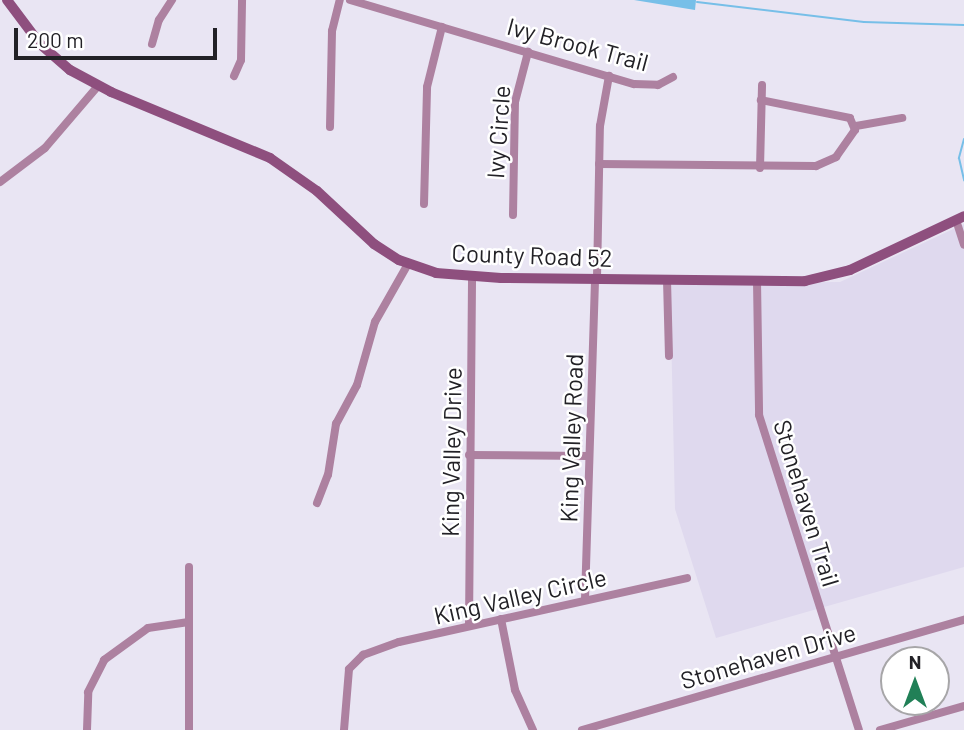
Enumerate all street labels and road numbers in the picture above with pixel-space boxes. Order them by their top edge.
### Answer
street label: Ivy Brook Trail [504,11,652,77]
street label: Ivy Circle [480,84,516,180]
street label: County Road 52 [451,238,613,272]
street label: King Valley Road [554,353,588,523]
street label: King Valley Drive [435,367,467,537]
street label: Stonehaven Trail [768,416,846,590]
street label: King Valley Circle [431,562,609,630]
street label: Stonehaven Drive [677,617,859,695]

